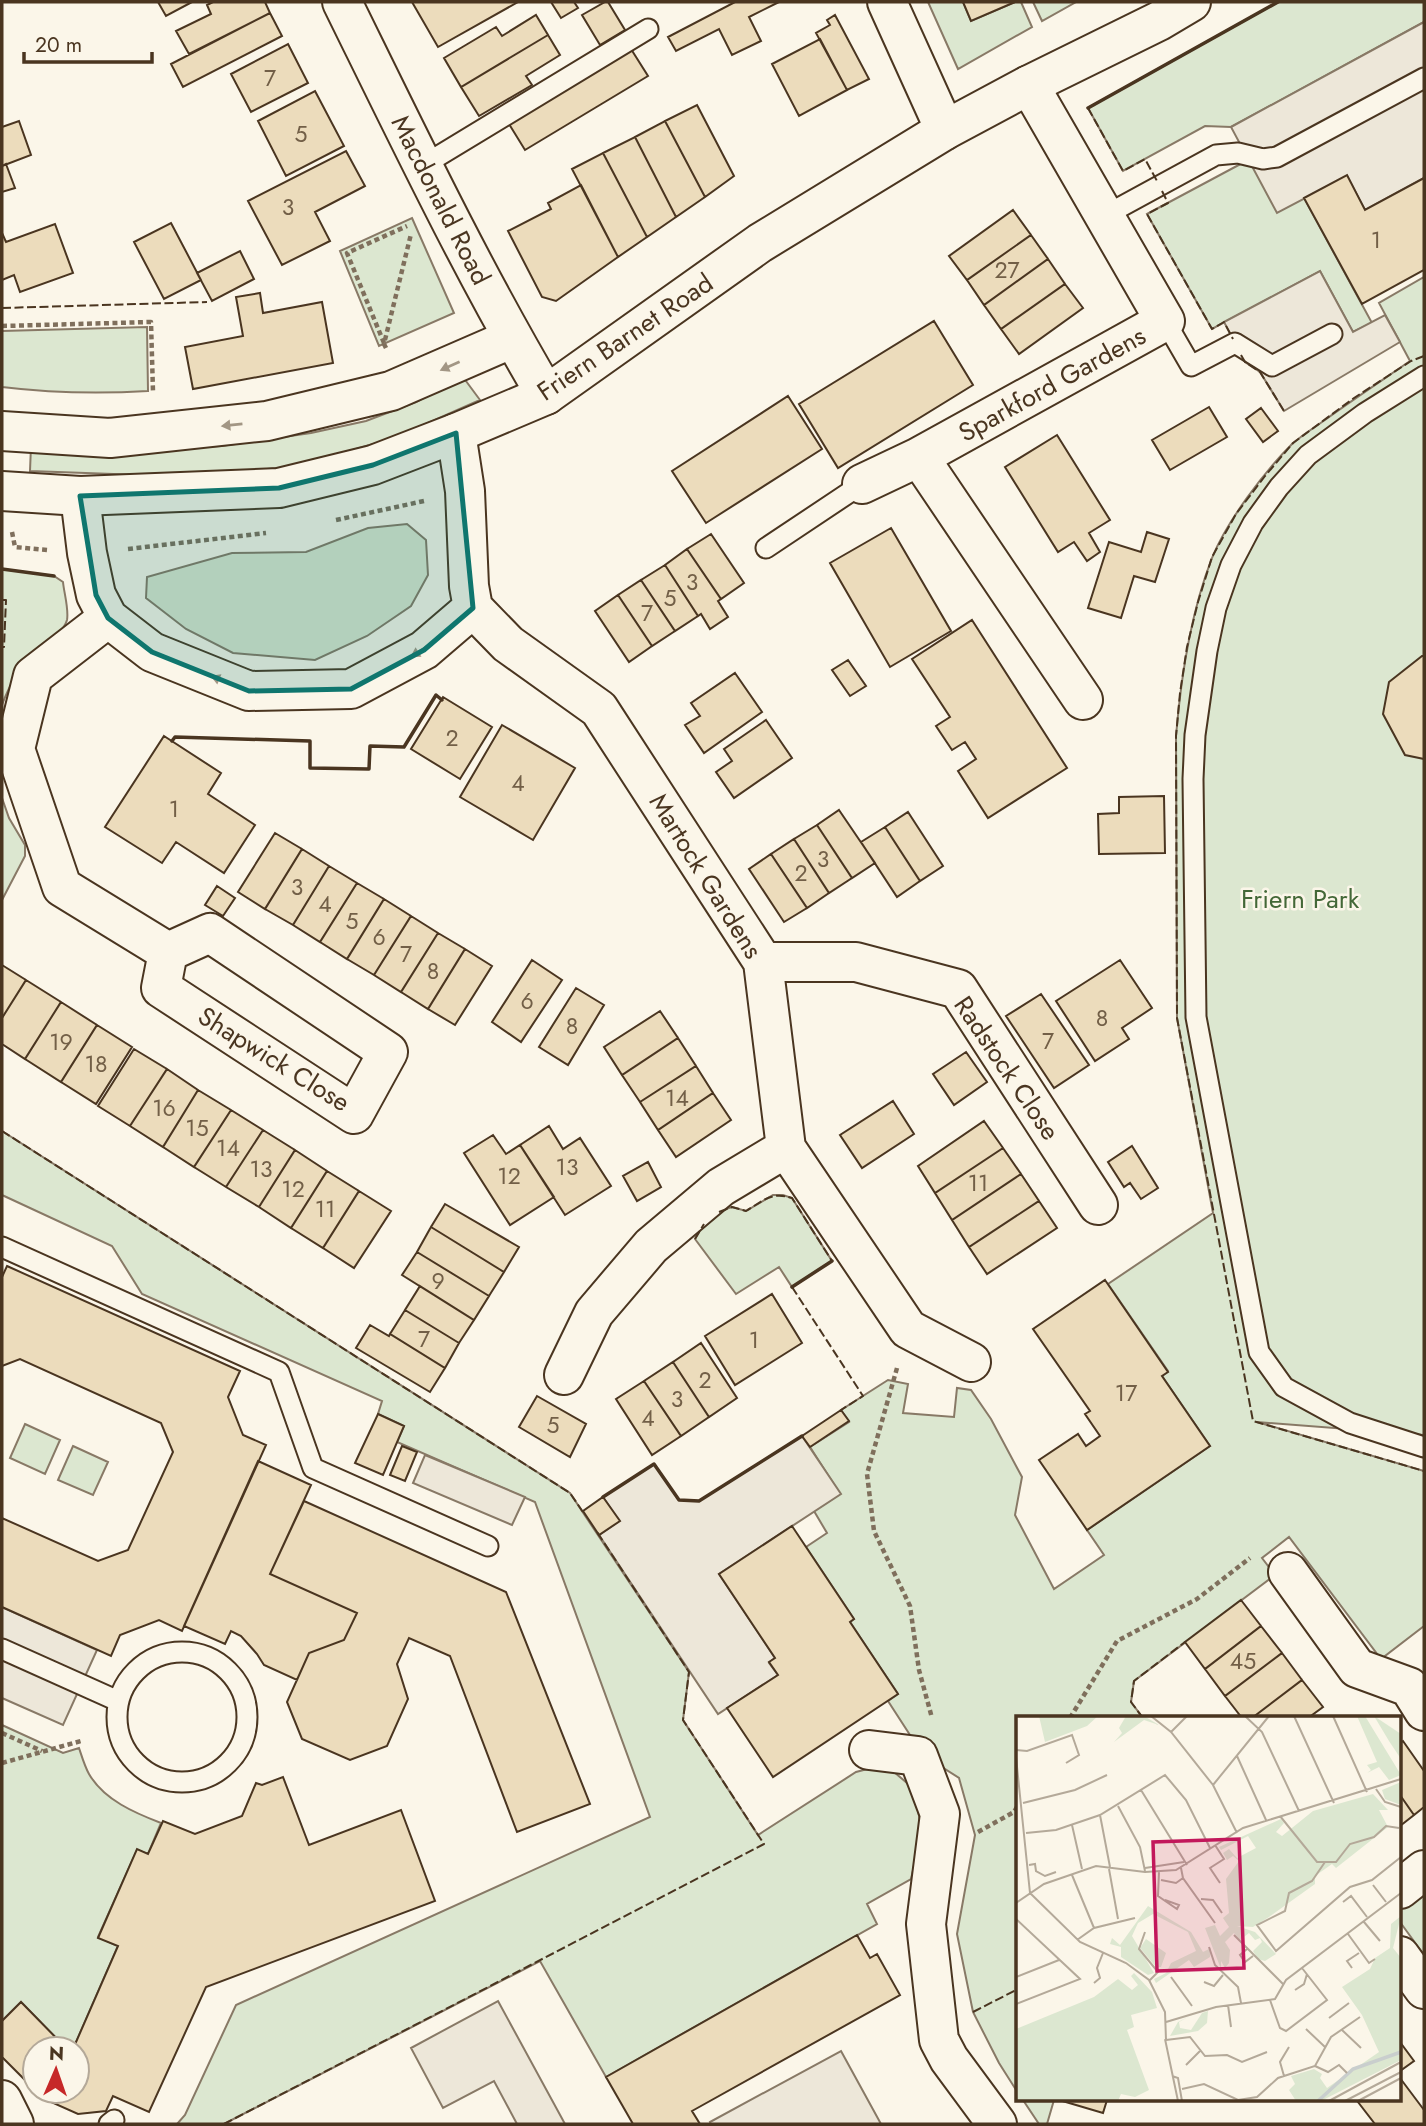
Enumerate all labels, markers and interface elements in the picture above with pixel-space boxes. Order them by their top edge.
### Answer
scale bar [24,21,152,65]
text: 20 m [35,30,82,60]
house number: 7 [264,61,276,95]
street label: Macdonald Road [382,109,500,291]
house number: 5 [295,117,308,151]
house number: 3 [282,190,294,224]
house number: 1 [1371,223,1381,257]
house number: 27 [994,253,1020,287]
street label: Friern Barnet Road [529,264,721,410]
street label: Sparkford Gardens [951,317,1153,451]
one-way arrow [440,361,461,372]
one-way arrow [221,420,243,431]
house number: 3 [686,565,698,599]
house number: 5 [664,581,677,615]
house number: 7 [641,596,653,630]
one-way arrow [411,645,430,658]
one-way arrow [211,674,232,685]
house number: 2 [445,721,459,755]
house number: 4 [511,766,525,800]
street label: Martock Gardens [640,786,772,966]
house number: 1 [169,792,179,826]
house number: 3 [817,842,829,876]
house number: 2 [794,856,808,890]
house number: 3 [291,870,303,904]
park label: Friern Park [1241,880,1360,918]
house number: 4 [318,887,332,921]
house number: 5 [346,904,359,938]
house number: 6 [372,920,386,954]
house number: 7 [400,937,412,971]
house number: 8 [427,954,439,988]
house number: 6 [520,984,534,1018]
street label: Radstock Close [945,988,1069,1148]
street label: Shapwick Close [191,997,357,1121]
house number: 8 [1096,1001,1108,1035]
house number: 8 [566,1009,578,1043]
house number: 7 [1042,1024,1054,1058]
house number: 19 [49,1025,73,1059]
house number: 18 [85,1047,107,1081]
house number: 14 [665,1081,689,1115]
house number: 16 [152,1091,176,1125]
house number: 15 [185,1111,209,1145]
house number: 14 [216,1131,240,1165]
house number: 13 [556,1150,578,1184]
house number: 13 [250,1152,272,1186]
house number: 12 [497,1159,521,1193]
house number: 11 [968,1166,988,1200]
house number: 12 [281,1172,305,1206]
house number: 11 [315,1192,335,1226]
house number: 9 [431,1264,445,1298]
house number: 7 [418,1322,430,1356]
house number: 1 [749,1323,759,1357]
house number: 2 [698,1363,712,1397]
house number: 17 [1115,1376,1137,1410]
house number: 3 [671,1382,683,1416]
house number: 4 [641,1401,655,1435]
house number: 5 [547,1408,560,1442]
house number: 45 [1230,1644,1256,1678]
inset map [1016,1716,1402,2102]
north arrow [21,2035,91,2105]
text: N [49,2040,65,2067]

